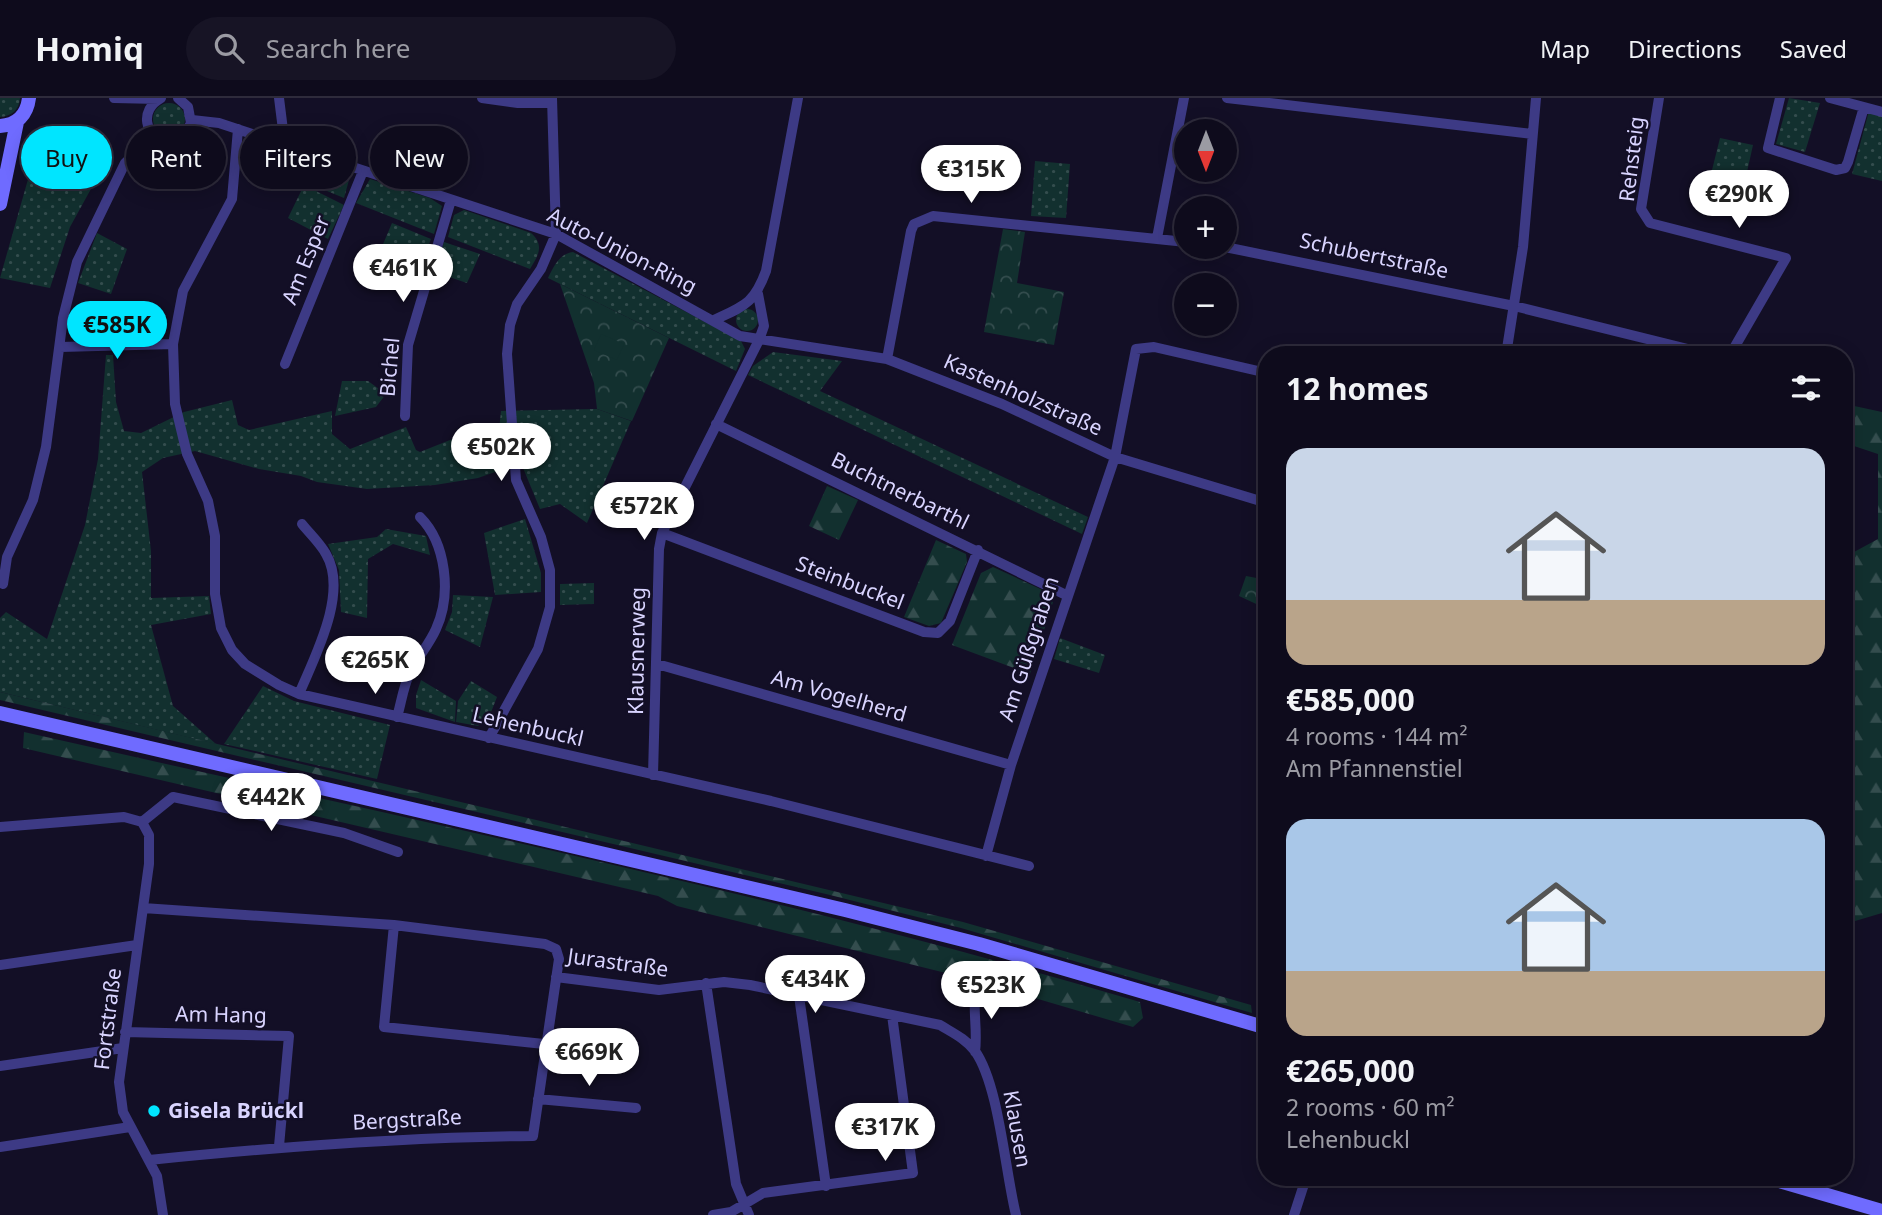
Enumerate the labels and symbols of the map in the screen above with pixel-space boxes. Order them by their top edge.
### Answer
street label: Rehsteig [1612,115,1650,203]
north arrow [1174,119,1237,182]
pin: €315K [922,146,1020,205]
pin: €290K [1690,170,1788,230]
street label: Auto-Union-Ring [543,200,702,300]
street label: Am Esper [275,211,336,308]
street label: Schubertstraße [1297,226,1451,284]
pin: €461K [354,244,452,304]
pin: €585K [68,302,166,361]
street label: Bichel [372,336,406,398]
street label: Kastenholzstraße [940,347,1107,442]
pin: €502K [452,424,550,483]
street label: Buchtnerbarthl [827,445,974,536]
pin: €572K [595,482,693,542]
street label: Steinbuckel [792,549,909,616]
street label: Am Güßgraben [991,573,1065,725]
street label: Klausnerweg [621,587,651,715]
pin: €265K [326,636,424,696]
street label: Am Vogelherd [768,662,910,728]
street label: Lehenbuckl [470,700,587,752]
pin: €442K [222,774,320,833]
street label: Jurastraße [564,941,670,983]
pin: €434K [766,956,864,1015]
pin: €523K [942,962,1040,1021]
street label: Fortstraße [87,966,127,1072]
street label: Am Hang [175,999,267,1029]
pin: €669K [540,1028,638,1088]
street label: Klausen [997,1088,1039,1170]
place label: Gisela Brückl [168,1096,304,1124]
street label: Bergstraße [351,1102,462,1136]
marker: Gisela Brückl [146,1103,162,1119]
pin: €317K [836,1104,934,1163]

